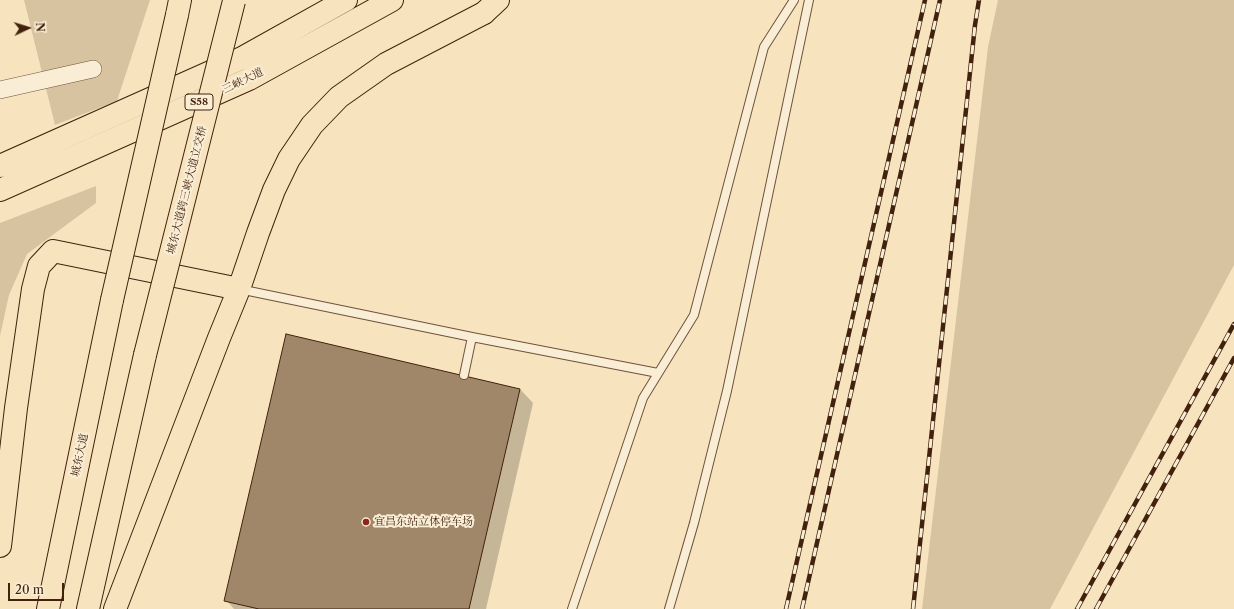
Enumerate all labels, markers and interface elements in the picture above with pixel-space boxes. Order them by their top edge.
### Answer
north arrow [8,8,48,48]
text: N [33,22,47,32]
street label: 三峡大道 [220,65,266,97]
road number: S58 [185,94,213,110]
street label: 城东大道跨三峡大道立交桥 [165,124,209,256]
street label: 城东大道 [69,432,91,478]
place label: 宜昌东站立体停车场 [374,515,473,529]
marker: 宜昌东站立体停车场 [361,517,371,527]
scale bar [10,575,66,601]
text: 20 m [15,582,44,597]

